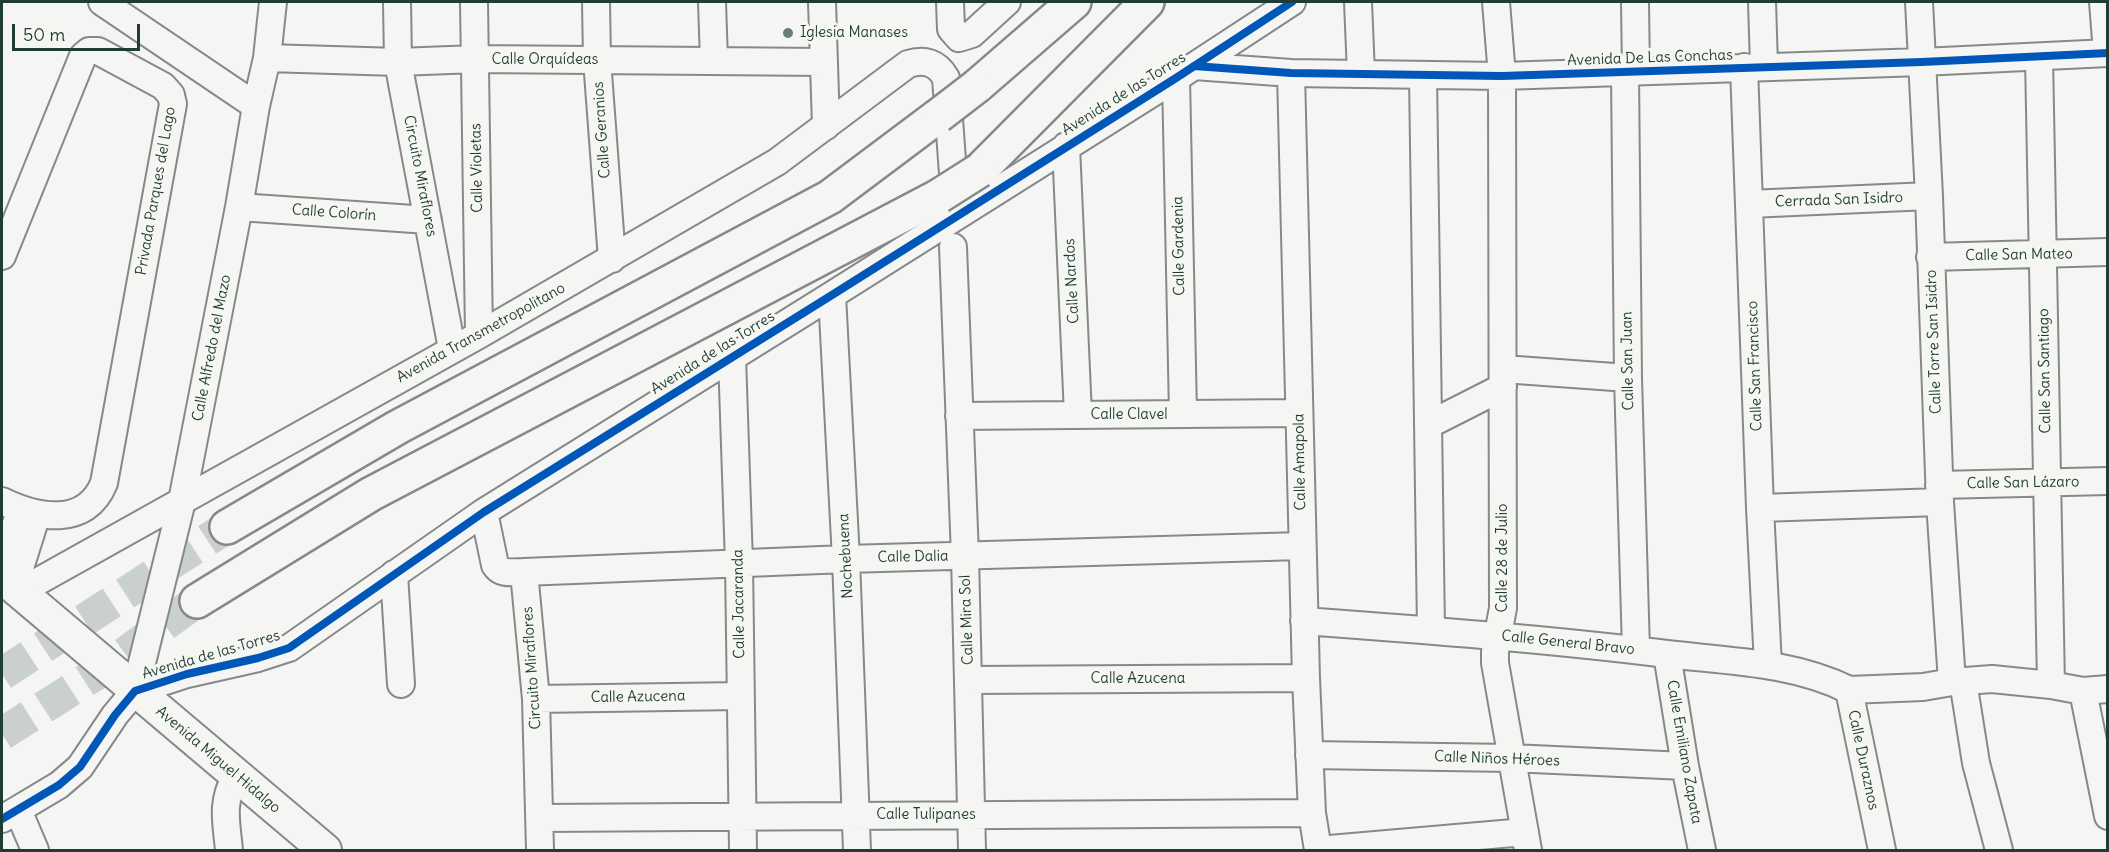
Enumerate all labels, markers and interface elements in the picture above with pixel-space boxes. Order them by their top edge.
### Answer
scale bar [15,12,142,50]
text: 50 m [23,23,65,46]
place label: Iglesia Manases [800,24,908,42]
marker: Iglesia Manases [781,26,795,40]
street label: Avenida De Las Conchas [1567,46,1733,70]
street label: Avenida de las Torres [1059,49,1189,139]
street label: Calle Orquídeas [492,51,598,69]
street label: Calle Geranios [590,81,614,179]
street label: Privada Parques del Lago [132,105,180,277]
street label: Circuito Miraflores [399,114,441,238]
street label: Calle Violetas [467,123,487,213]
street label: Cerrada San Isidro [1775,189,1903,211]
street label: Calle Gardenia [1169,196,1189,296]
street label: Calle Colorín [291,201,377,225]
street label: Calle Nardos [1061,238,1083,324]
street label: Calle San Mateo [1965,245,2073,265]
street label: Calle Torre San Isidro [1922,269,1946,415]
street label: Calle Alfredo del Mazo [189,273,235,423]
street label: Avenida Transmetropolitano [394,279,568,387]
street label: Calle San Francisco [1744,300,1766,432]
street label: Avenida de las Torres [648,308,778,398]
street label: Calle San Santiago [2035,308,2055,434]
street label: Calle San Juan [1618,311,1638,411]
street label: Calle Clavel [1090,406,1168,424]
street label: Calle Amapola [1290,413,1310,511]
street label: Calle San Lázaro [1967,473,2079,493]
street label: Calle 28 de Julio [1494,503,1512,613]
street label: Nochebuena [835,513,857,599]
street label: Calle Dalia [877,547,949,567]
street label: Calle Jacaranda [729,549,749,659]
street label: Calle Mira Sol [956,575,978,665]
street label: Circuito Miraflores [519,606,545,730]
street label: Avenida de las Torres [140,627,282,683]
street label: Calle General Bravo [1500,627,1636,659]
street label: Calle Azucena [1091,670,1185,688]
street label: Calle Emiliano Zapata [1663,679,1705,825]
street label: Calle Azucena [590,687,686,707]
street label: Avenida Miguel Hidalgo [152,703,284,817]
street label: Calle Duraznos [1844,708,1882,812]
street label: Calle Niños Héroes [1434,748,1560,770]
street label: Calle Tulipanes [876,806,976,824]

